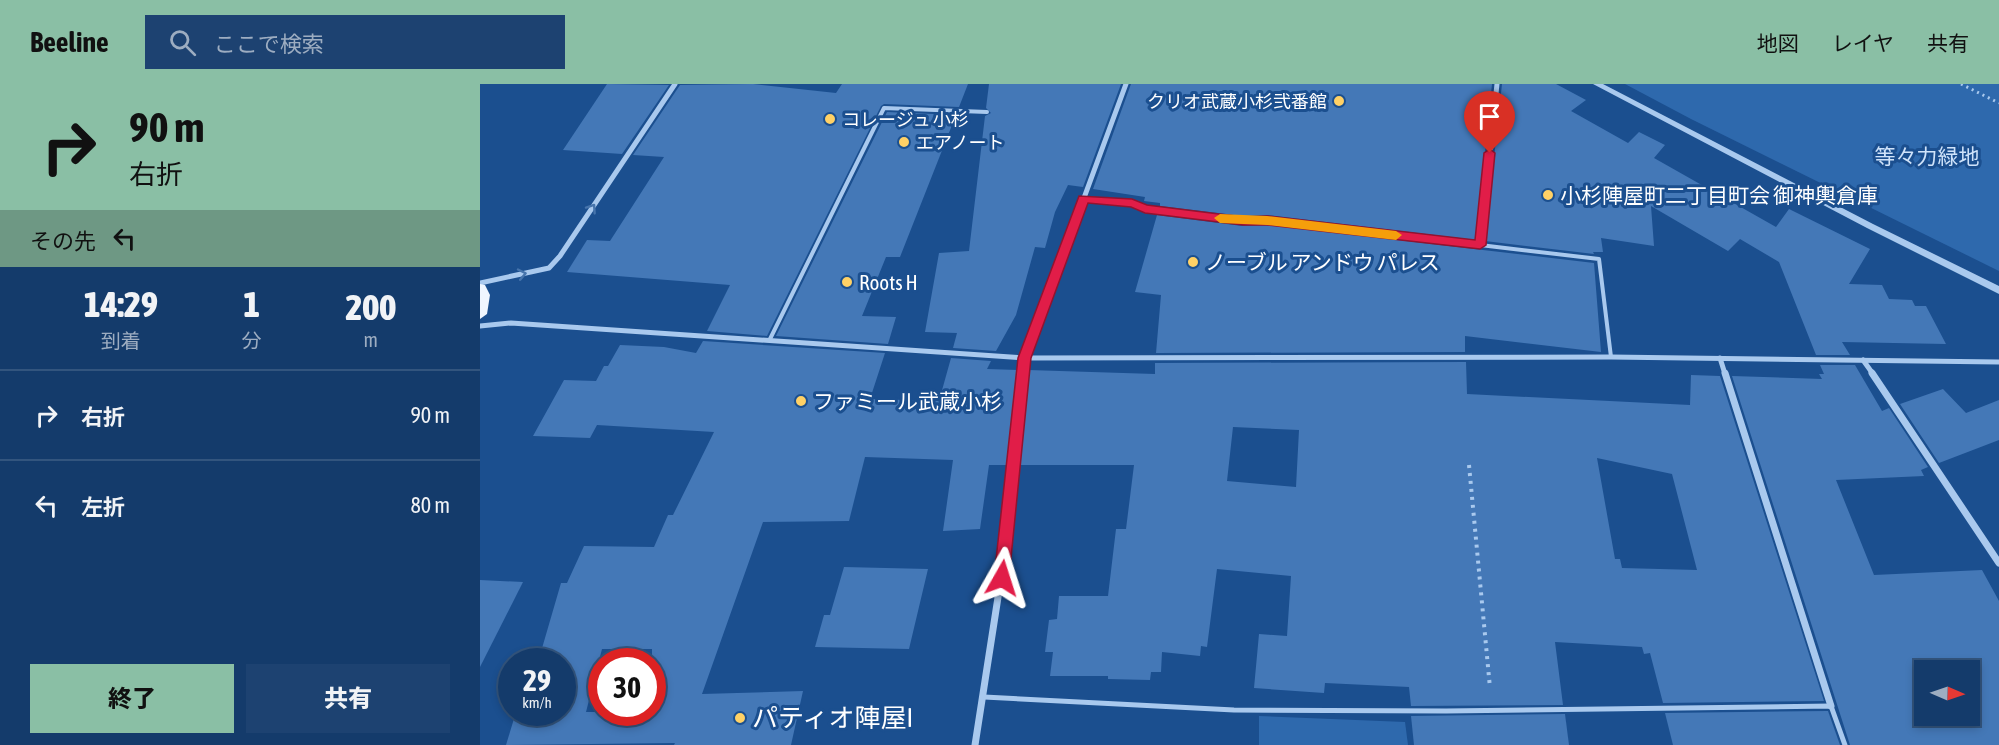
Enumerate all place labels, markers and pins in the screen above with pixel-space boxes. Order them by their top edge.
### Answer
place label: クリオ武蔵小杉弐番館 [1147,91,1327,112]
pin [1464,91,1515,153]
marker: クリオ武蔵小杉弐番館 [1332,94,1346,108]
place label: コレージュ 小杉 [842,109,969,130]
marker: コレージュ 小杉 [823,112,837,126]
place label: エアノート [916,132,1004,153]
marker: エアノート [897,135,911,149]
place label: 小杉陣屋町二丁目町会 御神輿倉庫 [1560,183,1878,207]
marker: 小杉陣屋町二丁目町会 御神輿倉庫 [1541,188,1555,202]
place label: ノーブル アンドウ パレス [1205,250,1440,274]
marker: ノーブル アンドウ パレス [1186,255,1200,269]
place label: Roots H [859,270,918,294]
marker: Roots H [840,275,854,289]
place label: ファミール武蔵小杉 [813,389,1002,413]
marker: ファミール武蔵小杉 [794,394,808,408]
place label: パティオ陣屋I [752,703,913,733]
marker: パティオ陣屋I [733,711,747,725]

